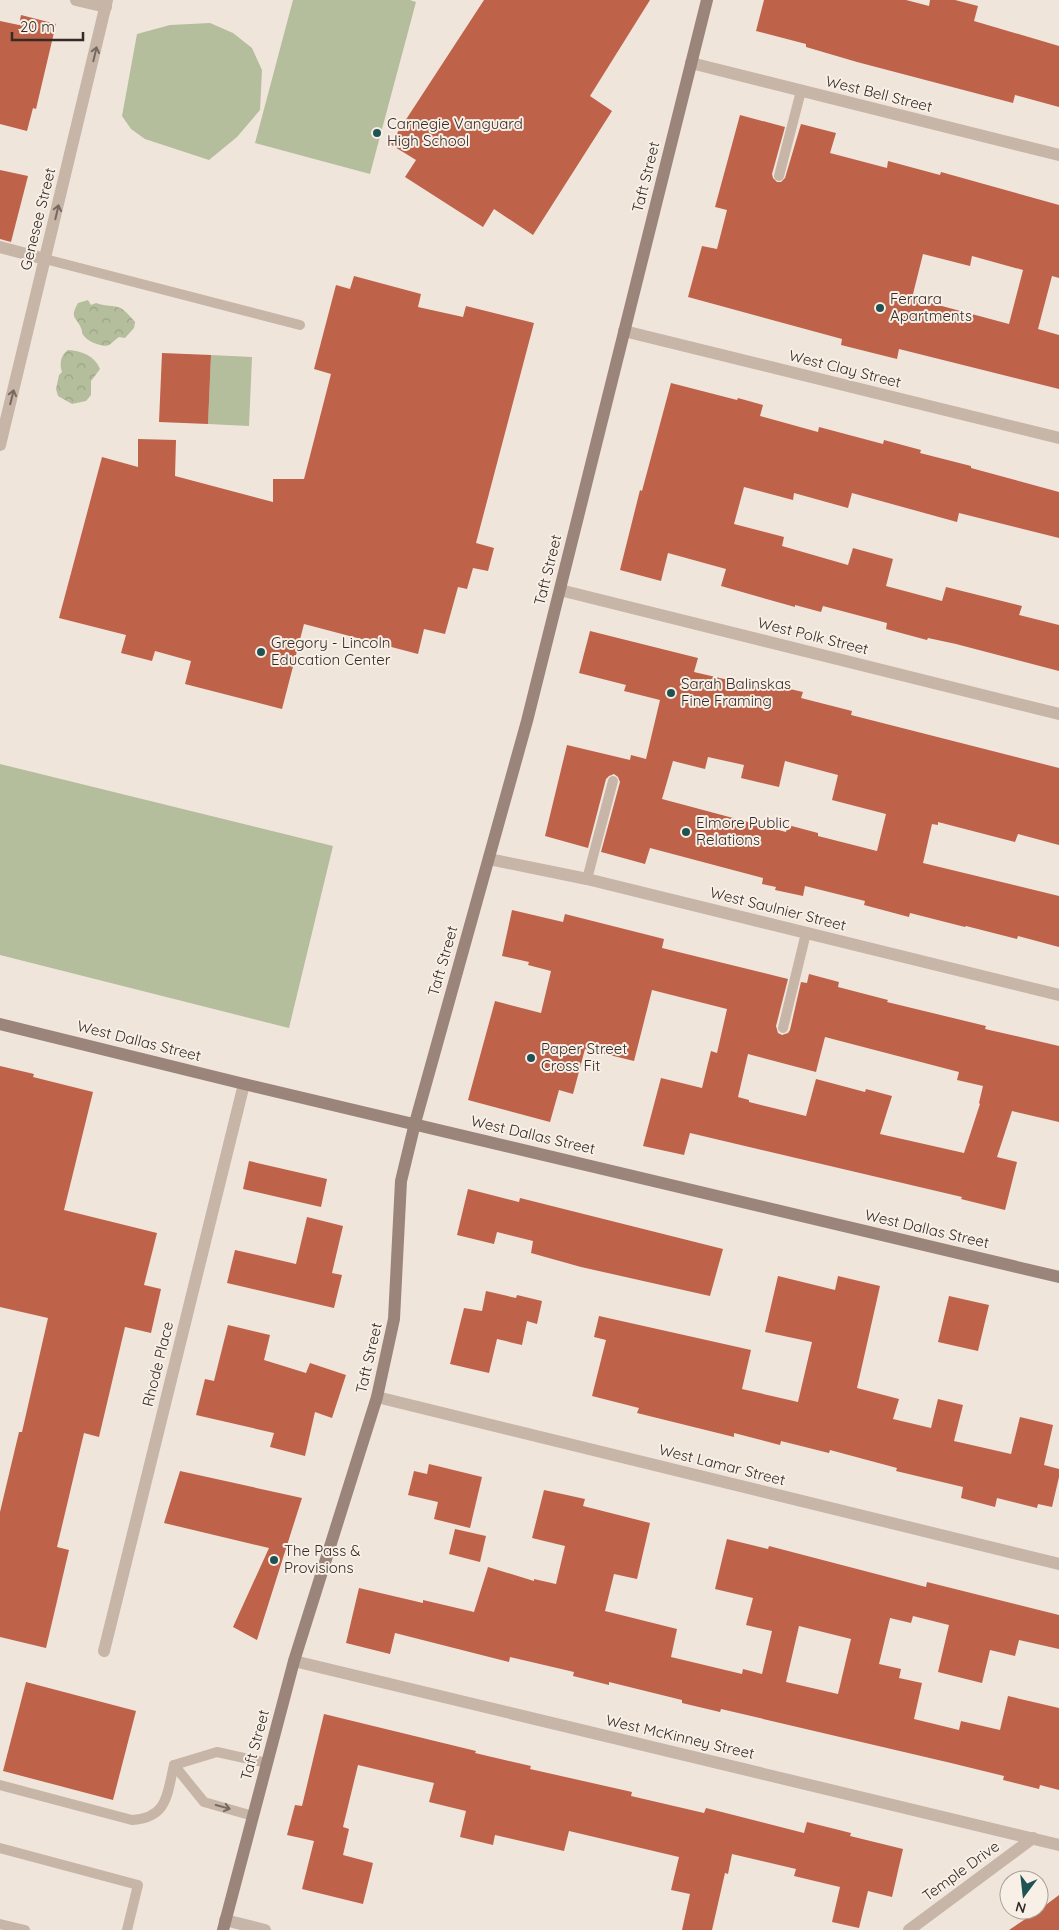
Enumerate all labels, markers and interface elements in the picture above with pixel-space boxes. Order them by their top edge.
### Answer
scale bar [12,10,84,42]
text: 20 m [20,17,55,36]
one-way arrow [91,46,100,62]
street label: West Bell Street [824,71,934,116]
place label: Carnegie Vanguard High School [387,114,523,150]
marker: Carnegie Vanguard High School [371,127,383,139]
street label: Taft Street [628,140,663,214]
street label: Genesee Street [16,166,59,272]
one-way arrow [53,204,62,220]
place label: Ferrara Apartments [890,289,972,325]
marker: Ferrara Apartments [874,302,886,314]
street label: West Clay Street [787,345,903,392]
one-way arrow [7,390,17,406]
street label: Taft Street [530,533,565,607]
street label: West Polk Street [756,613,870,658]
place label: Gregory - Lincoln Education Center [271,633,391,669]
marker: Gregory - Lincoln Education Center [255,646,267,658]
place label: Sarah Balinskas Fine Framing [681,674,791,710]
marker: Sarah Balinskas Fine Framing [665,687,677,699]
place label: Elmore Public Relations [696,813,790,849]
marker: Elmore Public Relations [680,826,692,838]
street label: West Saulnier Street [708,882,848,935]
street label: Taft Street [423,924,462,998]
street label: West Dallas Street [75,1016,203,1065]
place label: Paper Street Cross Fit [541,1039,627,1075]
marker: Paper Street Cross Fit [525,1052,537,1064]
street label: West Dallas Street [469,1111,597,1158]
street label: West Dallas Street [863,1205,991,1252]
street label: Rhode Place [138,1319,177,1408]
street label: Taft Street [351,1321,386,1395]
street label: West Lamar Street [657,1440,787,1489]
place label: The Pass & Provisions [284,1541,360,1577]
marker: The Pass & Provisions [268,1554,280,1566]
street label: Taft Street [236,1708,273,1782]
street label: West McKinney Street [604,1710,756,1763]
one-way arrow [214,1803,230,1812]
street label: Temple Drive [919,1836,1003,1905]
north arrow [999,1870,1049,1920]
text: N [1013,1898,1028,1918]

